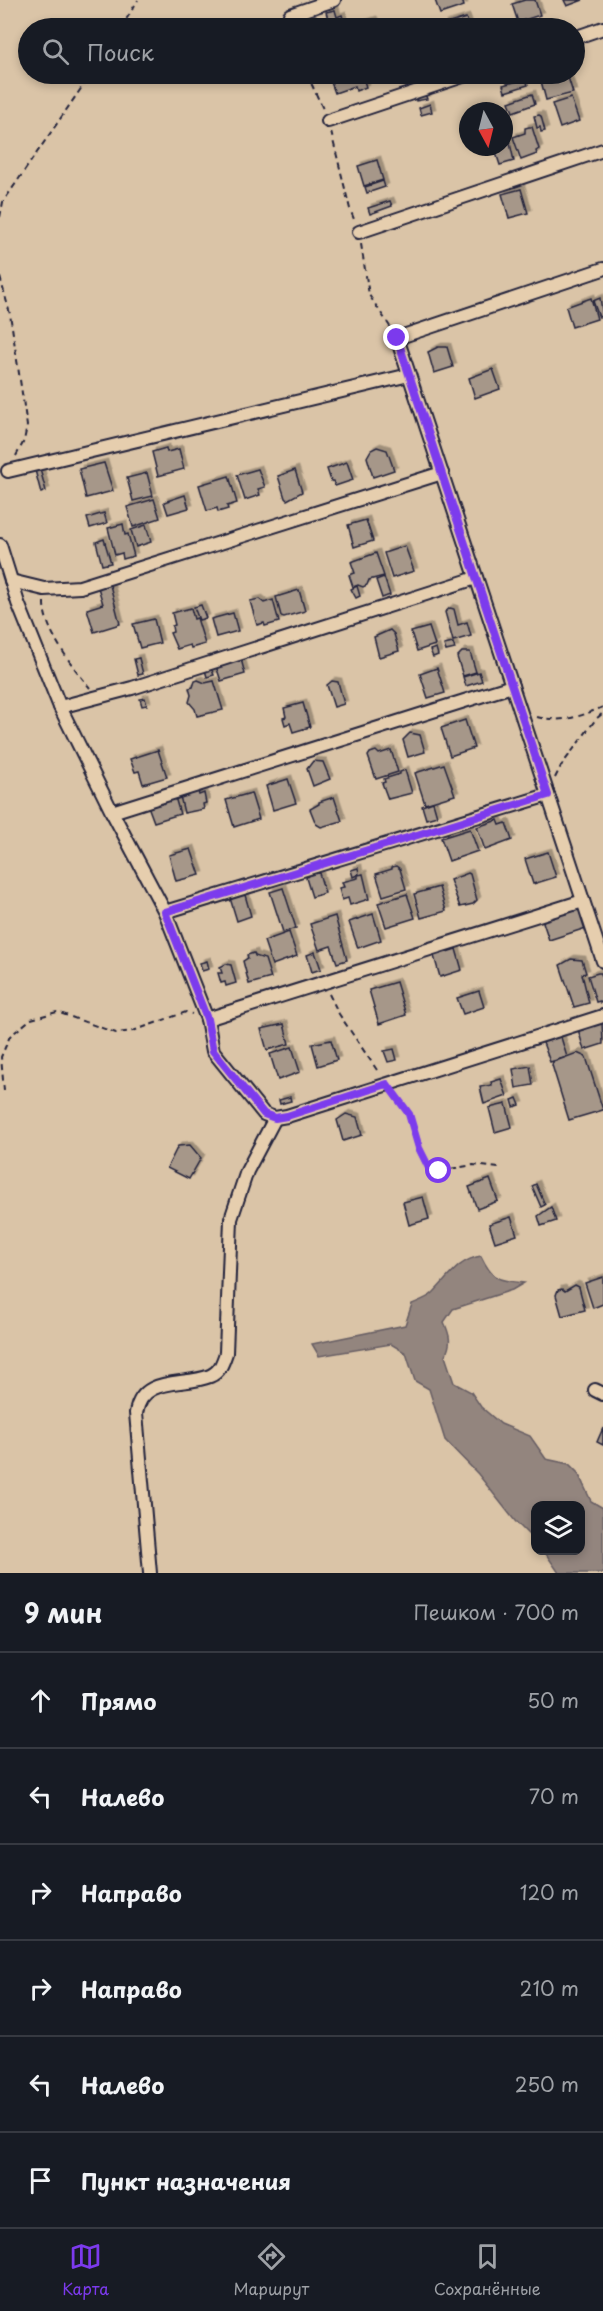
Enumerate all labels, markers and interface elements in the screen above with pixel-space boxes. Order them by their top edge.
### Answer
search box [18,18,585,84]
icon: search [39,35,72,68]
text: Поиск [87,35,154,68]
north arrow [459,102,513,156]
route end [383,324,409,350]
route start [425,1157,451,1183]
map controls [531,1501,585,1555]
button: layers [531,1501,585,1555]
text: 9 мин [24,1593,102,1632]
text: Пешком · 700 m [413,1597,579,1627]
icon: ahead [24,1684,57,1717]
text: Прямо [81,1684,156,1717]
text: 50 m [527,1685,579,1715]
icon: left [24,1780,57,1813]
text: Налево [81,1780,164,1813]
text: 70 m [529,1781,579,1811]
icon: right [24,1876,57,1909]
text: Направо [81,1876,182,1909]
text: 120 m [520,1877,579,1907]
icon: right [24,1972,57,2005]
text: Направо [81,1972,182,2005]
text: 210 m [520,1973,579,2003]
icon: left [24,2068,57,2101]
text: Налево [81,2068,164,2101]
text: 250 m [515,2069,579,2099]
icon: arrive [24,2164,57,2197]
text: Пункт назначения [81,2164,291,2197]
tab: Карта [62,2240,109,2300]
tab: Маршрут [234,2240,309,2300]
tab: Сохранённые [434,2240,541,2300]

